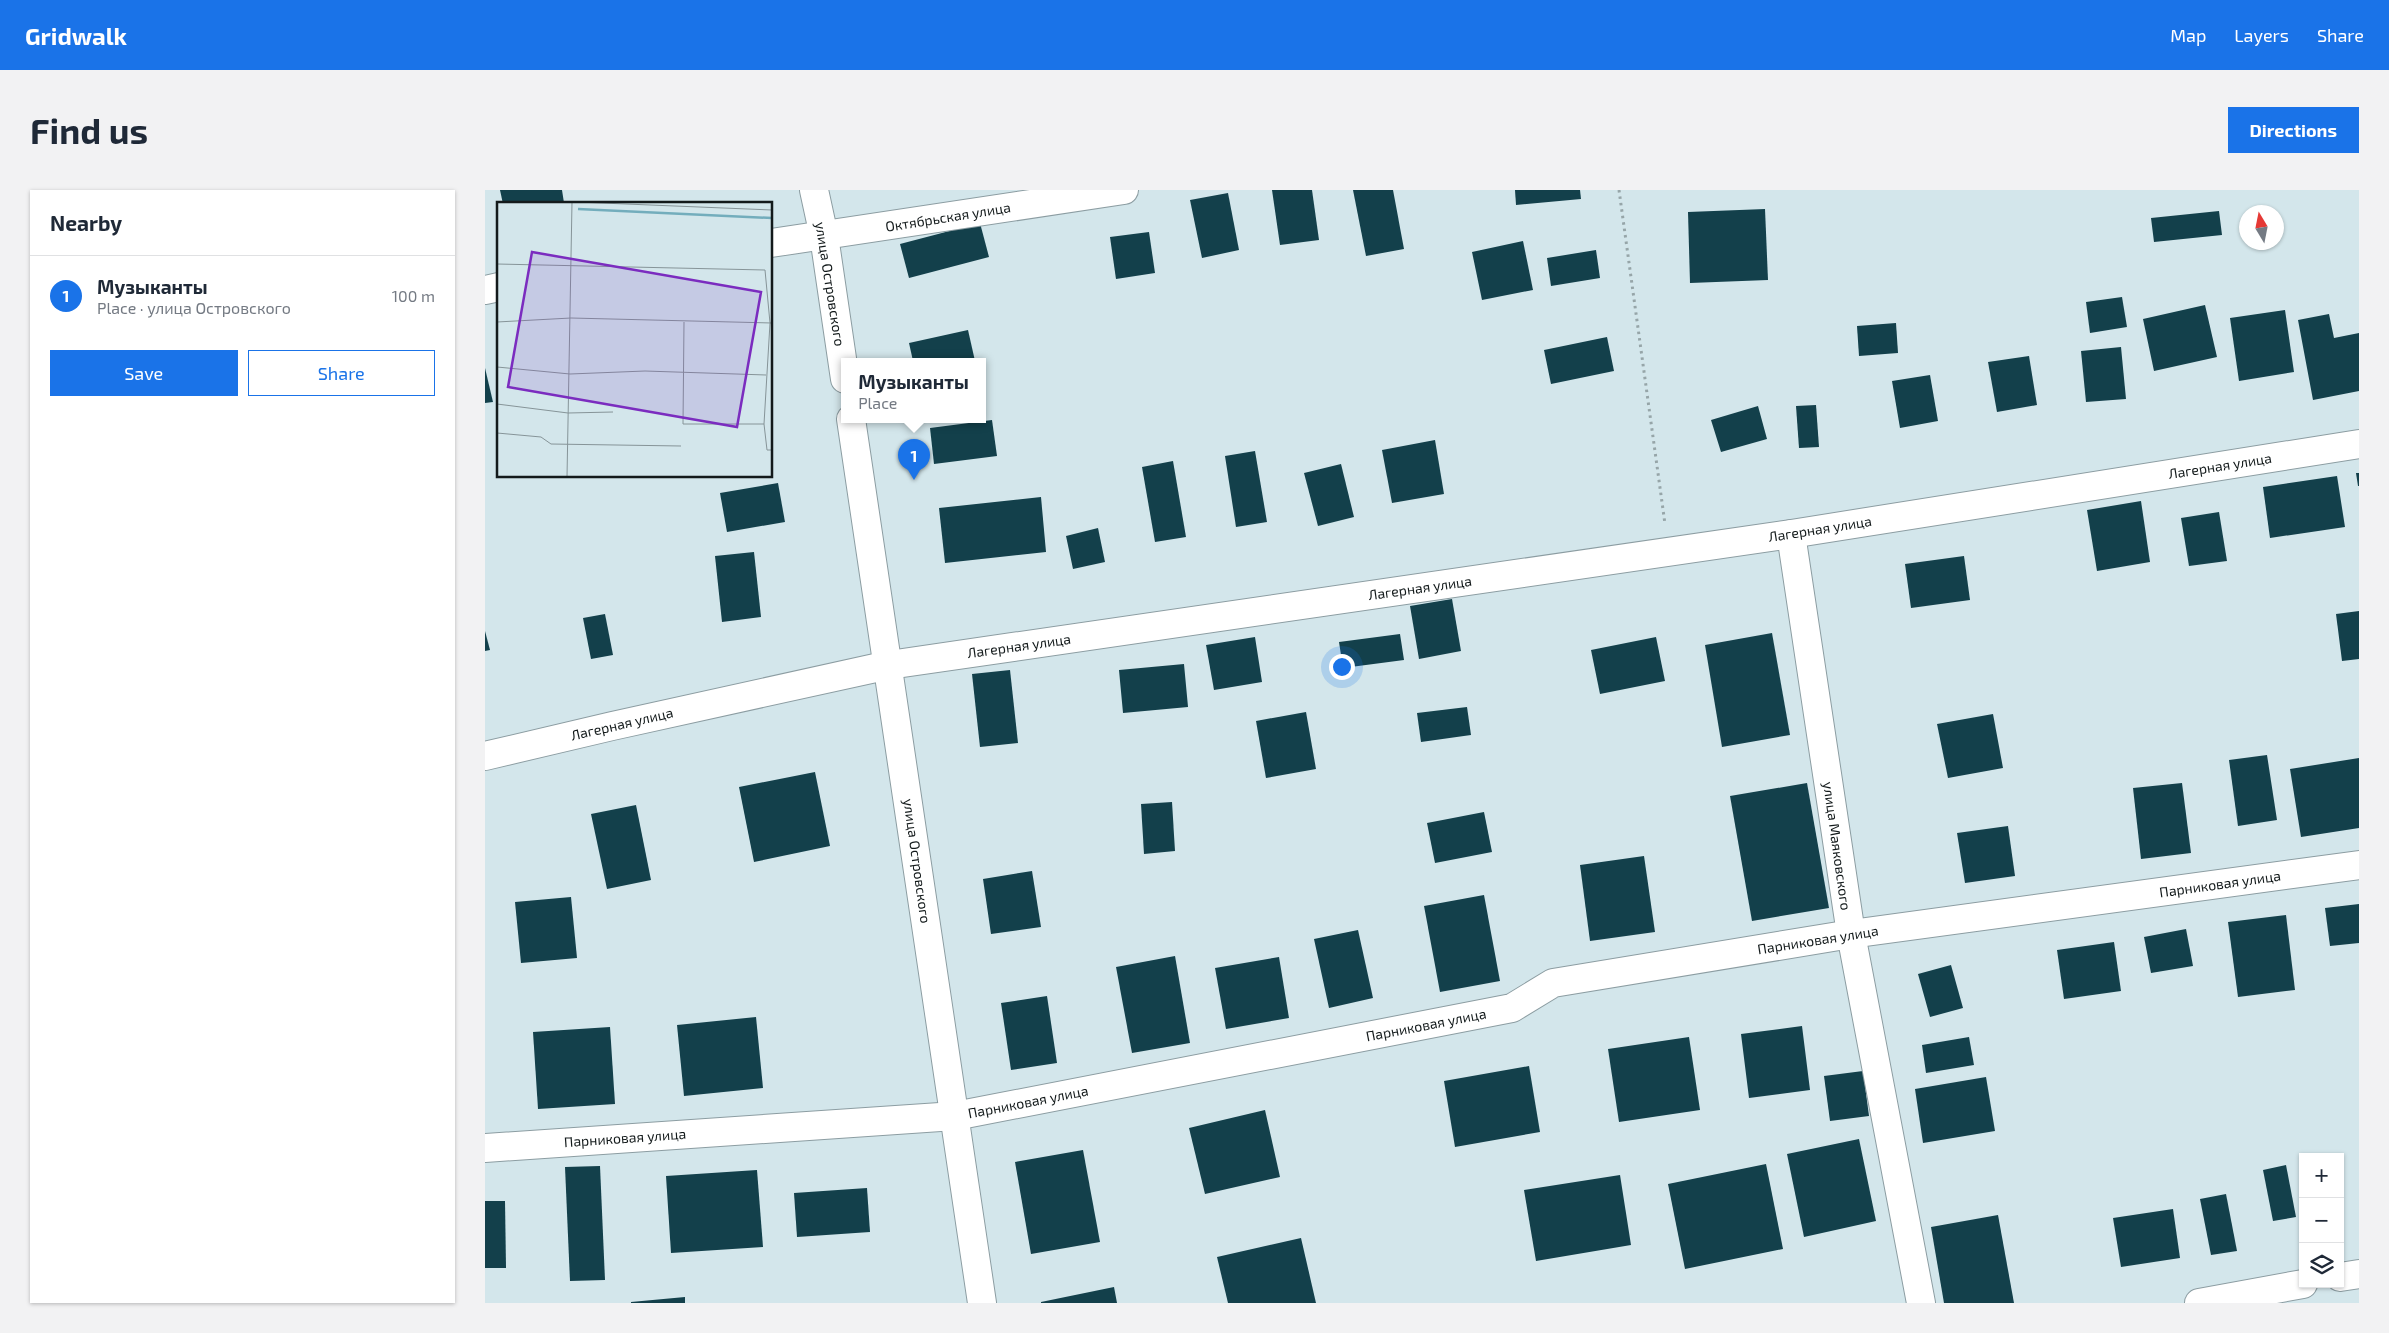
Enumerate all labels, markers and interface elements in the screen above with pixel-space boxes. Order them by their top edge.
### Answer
text: Gridwalk [25,21,127,50]
text: Map [2170,24,2206,46]
text: Layers [2234,24,2289,46]
text: Share [2317,24,2364,46]
button: Directions [2228,107,2359,153]
text: Find us [30,109,148,151]
street label: Октябрьская улица [884,198,1012,235]
inset map [497,202,773,478]
north arrow [2239,205,2284,250]
text: Nearby [50,210,122,235]
street label: улица Островского [812,220,849,347]
text: Музыканты [97,275,208,298]
text: 1 [63,286,69,305]
text: 100 m [392,286,435,305]
text: Place · улица Островского [97,298,291,317]
button: Save [50,350,238,396]
button: Share [248,350,435,396]
popup [841,358,986,423]
text: Музыканты [858,370,969,393]
text: Place [858,393,897,412]
pin: 1 [898,439,930,480]
street label: Лагерная улица [2167,449,2273,482]
street label: Лагерная улица [1767,512,1873,545]
street label: Лагерная улица [1367,572,1473,603]
street label: Лагерная улица [966,630,1072,661]
your location [1329,654,1355,680]
street label: Лагерная улица [569,703,675,744]
street label: улица Маяковского [1820,781,1855,911]
street label: улица Островского [900,797,935,924]
street label: Парниковая улица [2158,867,2282,900]
street label: Парниковая улица [1756,922,1880,957]
street label: Парниковая улица [1364,1004,1488,1045]
street label: Парниковая улица [966,1081,1090,1122]
street label: Парниковая улица [563,1125,687,1150]
map controls [2299,1153,2344,1288]
button: + [2299,1153,2344,1198]
button: − [2299,1198,2344,1243]
button: layers [2299,1243,2344,1288]

